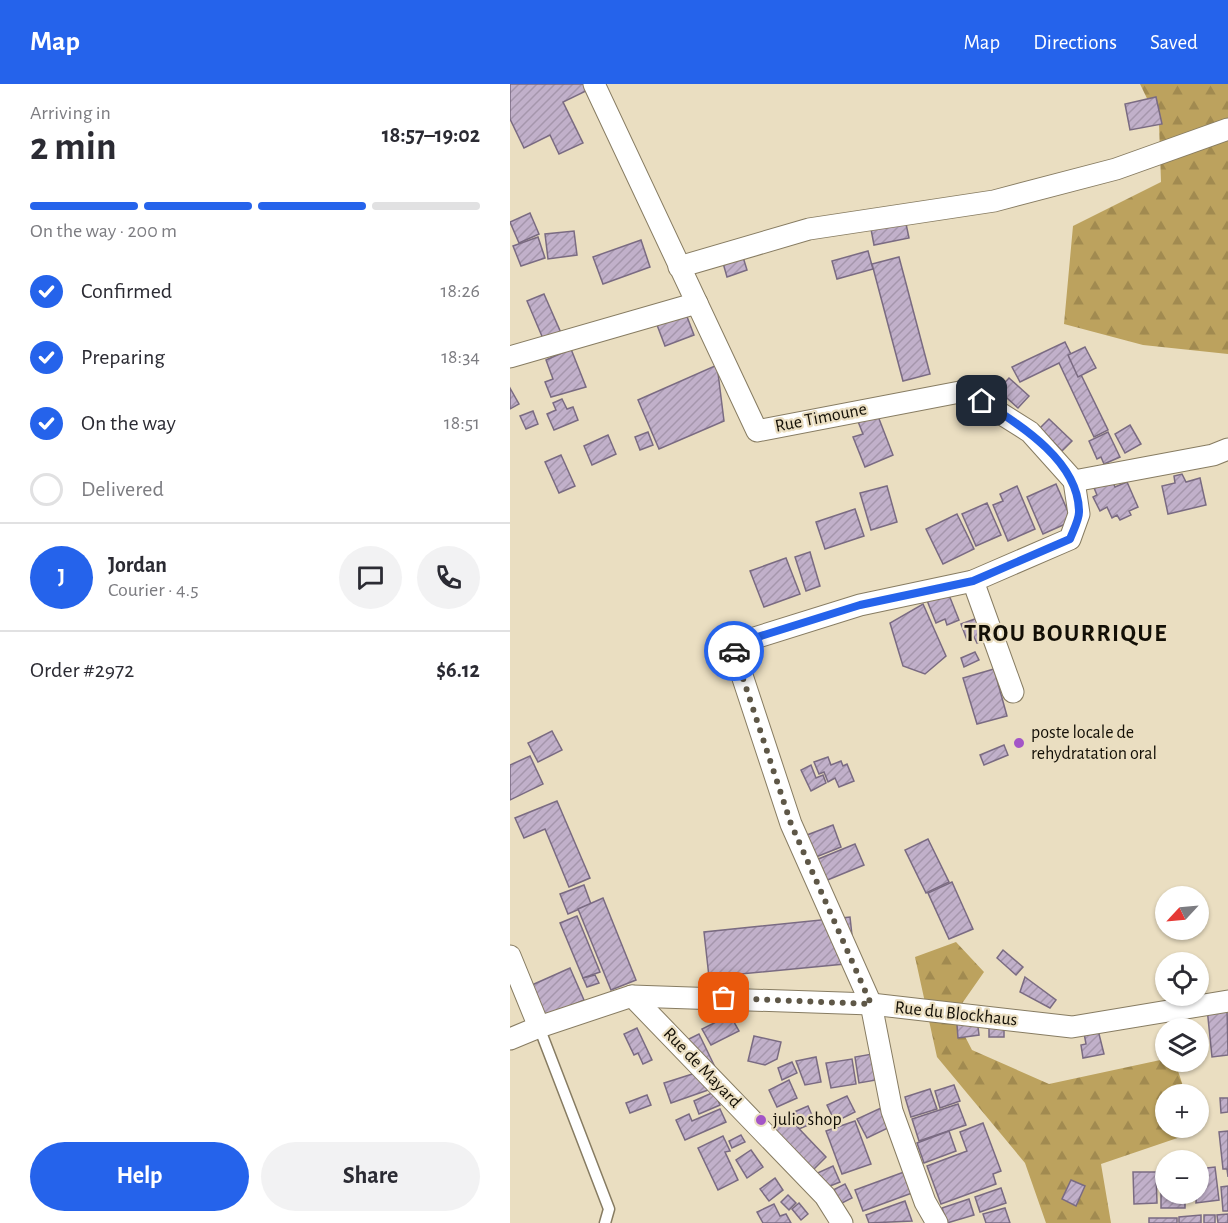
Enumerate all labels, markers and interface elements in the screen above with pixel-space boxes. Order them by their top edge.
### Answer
text: Map [30,28,80,56]
text: Map [964,32,1000,53]
text: Directions [1033,32,1117,53]
text: Saved [1150,32,1198,53]
text: Arriving in [30,103,111,123]
text: 18:57–19:02 [382,124,480,146]
text: 2 min [30,128,117,167]
text: On the way · 200 m [30,221,177,241]
icon: check [30,275,63,308]
text: Confirmed [81,280,172,302]
text: 18:26 [441,281,480,301]
icon: check [30,341,63,374]
text: Preparing [81,346,165,368]
text: 18:34 [441,347,480,367]
pin [956,375,1007,426]
icon: home [965,384,998,417]
street label: Rue Timoune [774,400,868,436]
icon: check [30,407,63,440]
text: On the way [81,412,176,434]
text: 18:51 [444,413,480,433]
text: Delivered [81,478,164,500]
button: chat [339,546,402,609]
button: phone [417,546,480,609]
text: Jordan [108,554,167,576]
text: J [58,566,65,588]
text: Courier · 4.5 [108,580,199,600]
courier [704,621,764,681]
district label: TROU BOURRIQUE [964,622,1168,646]
icon: car [718,635,751,668]
text: Order #2972 [30,659,134,681]
text: $6.12 [436,659,480,681]
place label: poste locale de rehydratation oral [1031,724,1157,763]
marker: poste locale de rehydratation oral [1012,736,1026,750]
north arrow [1155,886,1209,940]
map controls [1155,886,1209,1204]
button: locate [1155,952,1209,1006]
pin [698,972,749,1023]
icon: bag [707,981,740,1014]
street label: Rue du Blockhaus [894,999,1018,1029]
button: layers [1155,1018,1209,1072]
street label: Rue de Mayard [660,1025,744,1111]
button: + [1155,1084,1209,1138]
place label: julio shop [773,1111,842,1129]
marker: julio shop [754,1113,768,1127]
button: Help [30,1142,249,1211]
button: Share [261,1142,480,1211]
button: − [1155,1150,1209,1204]

